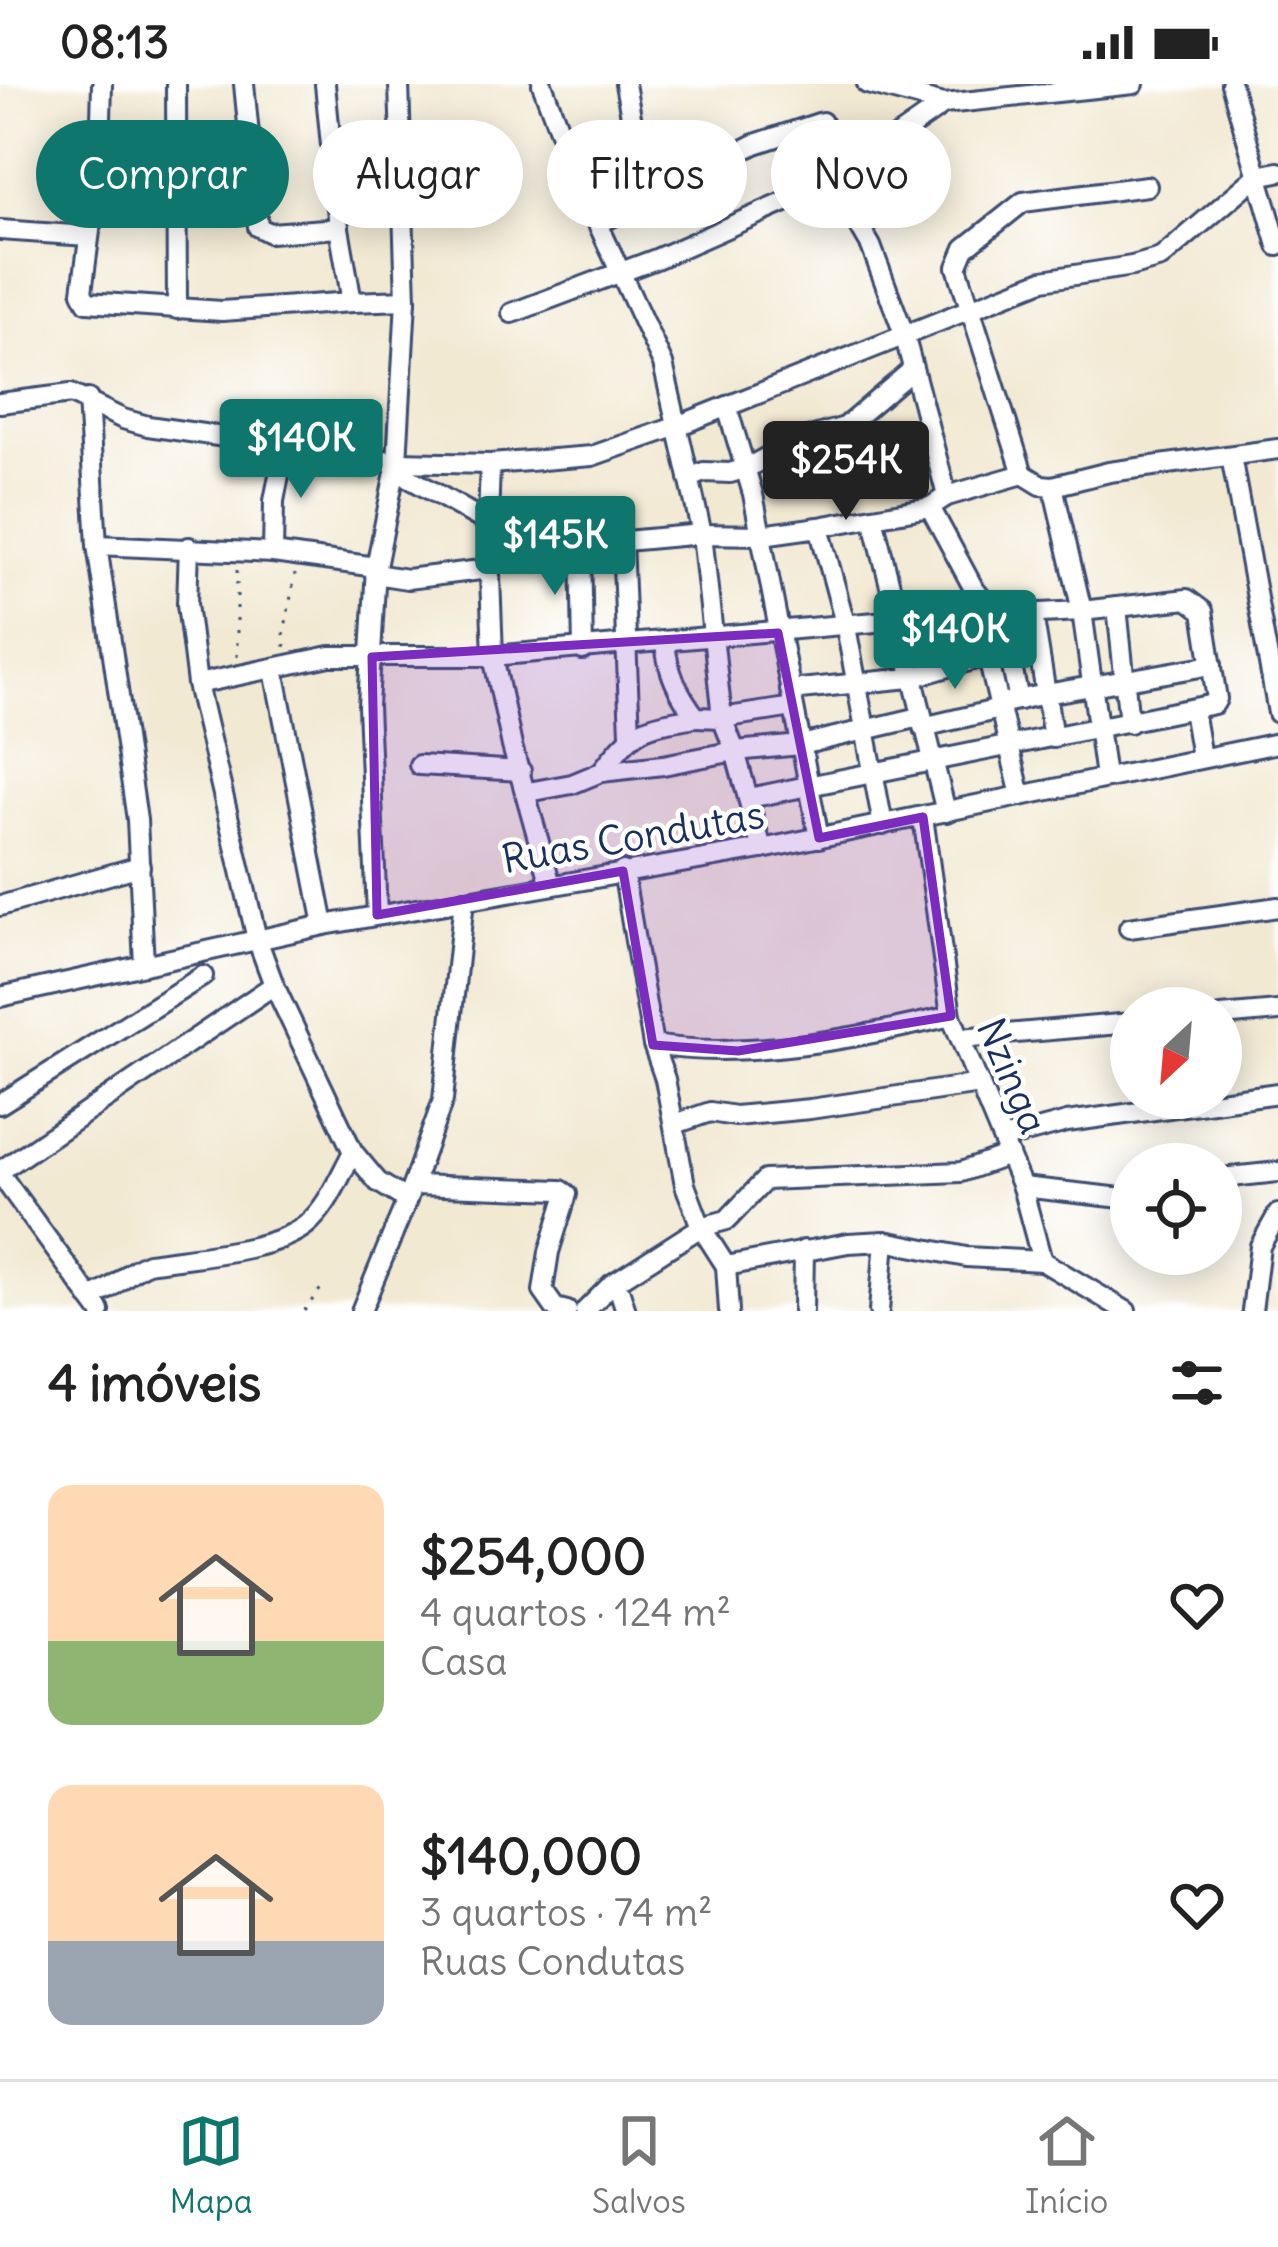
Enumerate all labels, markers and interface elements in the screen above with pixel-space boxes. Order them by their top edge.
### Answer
text: 08:13 [60,14,169,70]
chip: Comprar [36,120,289,228]
chip: Alugar [313,120,523,228]
chip: Filtros [547,120,747,228]
chip: Novo [771,120,951,228]
pin: $140K [217,399,385,501]
text: $140K [247,413,355,462]
pin: $254K [762,421,930,523]
text: $254K [790,435,902,484]
pin: $145K [471,496,639,598]
text: $145K [502,510,608,559]
pin: $140K [871,590,1039,692]
text: $140K [901,604,1009,653]
street label: Ruas Condutas [498,790,768,884]
north arrow [1110,987,1242,1119]
map controls [1110,987,1242,1275]
street label: Nzinga [966,1011,1058,1141]
button: locate [1110,1143,1242,1275]
icon: filters [1164,1350,1230,1416]
text: 4 imóveis [48,1351,261,1415]
text: $254,000 [420,1524,646,1588]
icon: home [144,1533,288,1677]
icon: heart [1164,1572,1230,1638]
text: 4 quartos · 124 m² [420,1588,731,1637]
text: Casa [420,1637,508,1686]
text: $140,000 [420,1824,642,1888]
icon: home [144,1833,288,1977]
icon: heart [1164,1872,1230,1938]
text: 3 quartos · 74 m² [420,1888,713,1937]
text: Ruas Condutas [420,1937,685,1986]
tab: Mapa [170,2108,253,2222]
tab: Salvos [592,2108,686,2222]
tab: Início [1025,2108,1108,2222]

